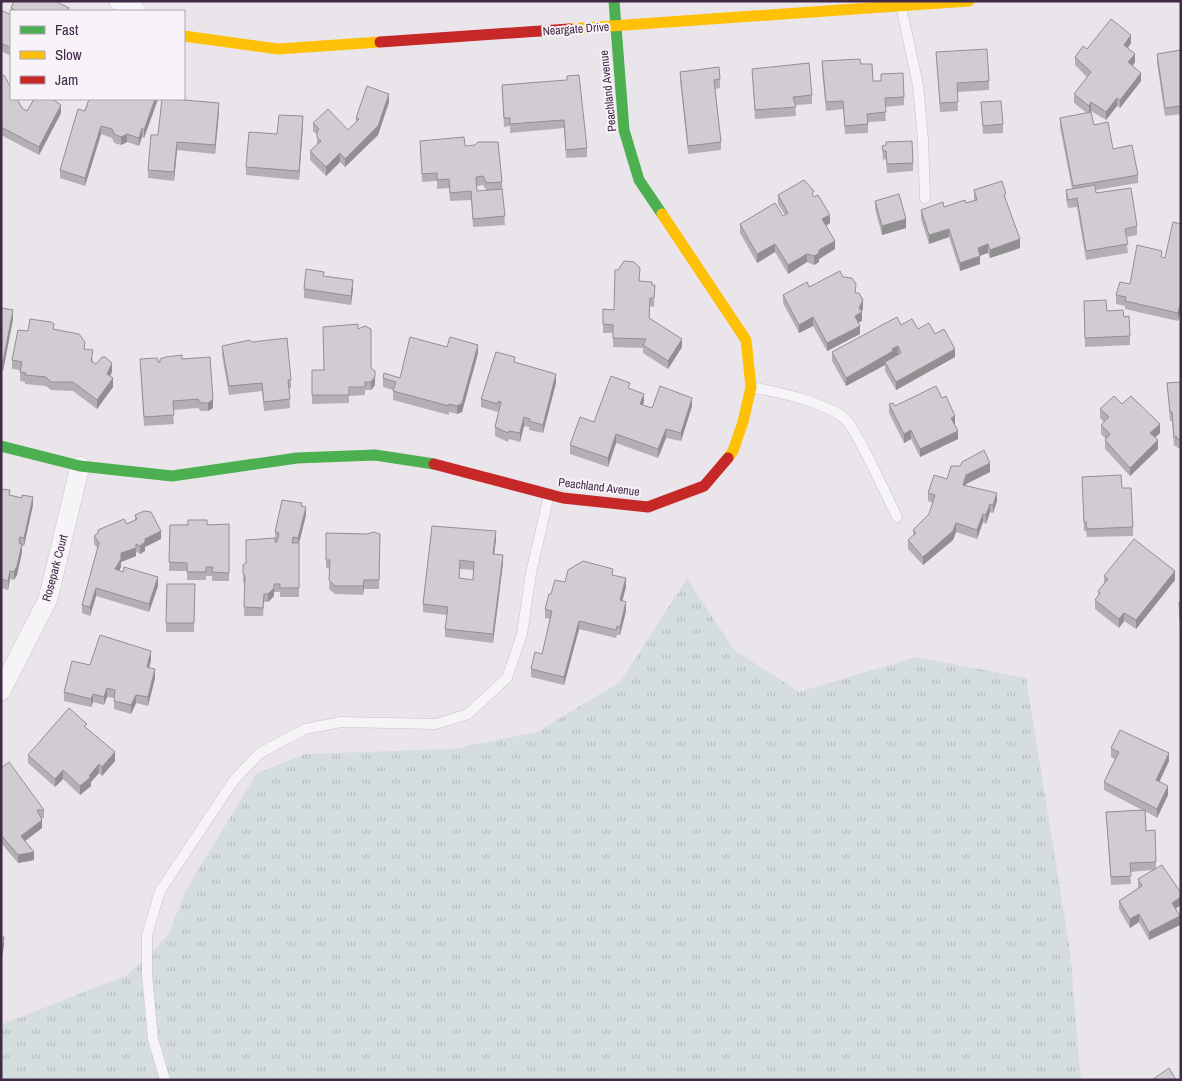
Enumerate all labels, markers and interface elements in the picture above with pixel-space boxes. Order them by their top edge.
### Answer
legend [10,10,185,100]
text: Fast [55,19,79,40]
street label: Neargate Drive [542,19,610,39]
text: Slow [55,44,82,65]
street label: Peachland Avenue [596,49,620,133]
text: Jam [55,69,78,90]
street label: Peachland Avenue [557,474,641,500]
street label: Rosepark Court [38,532,72,603]

